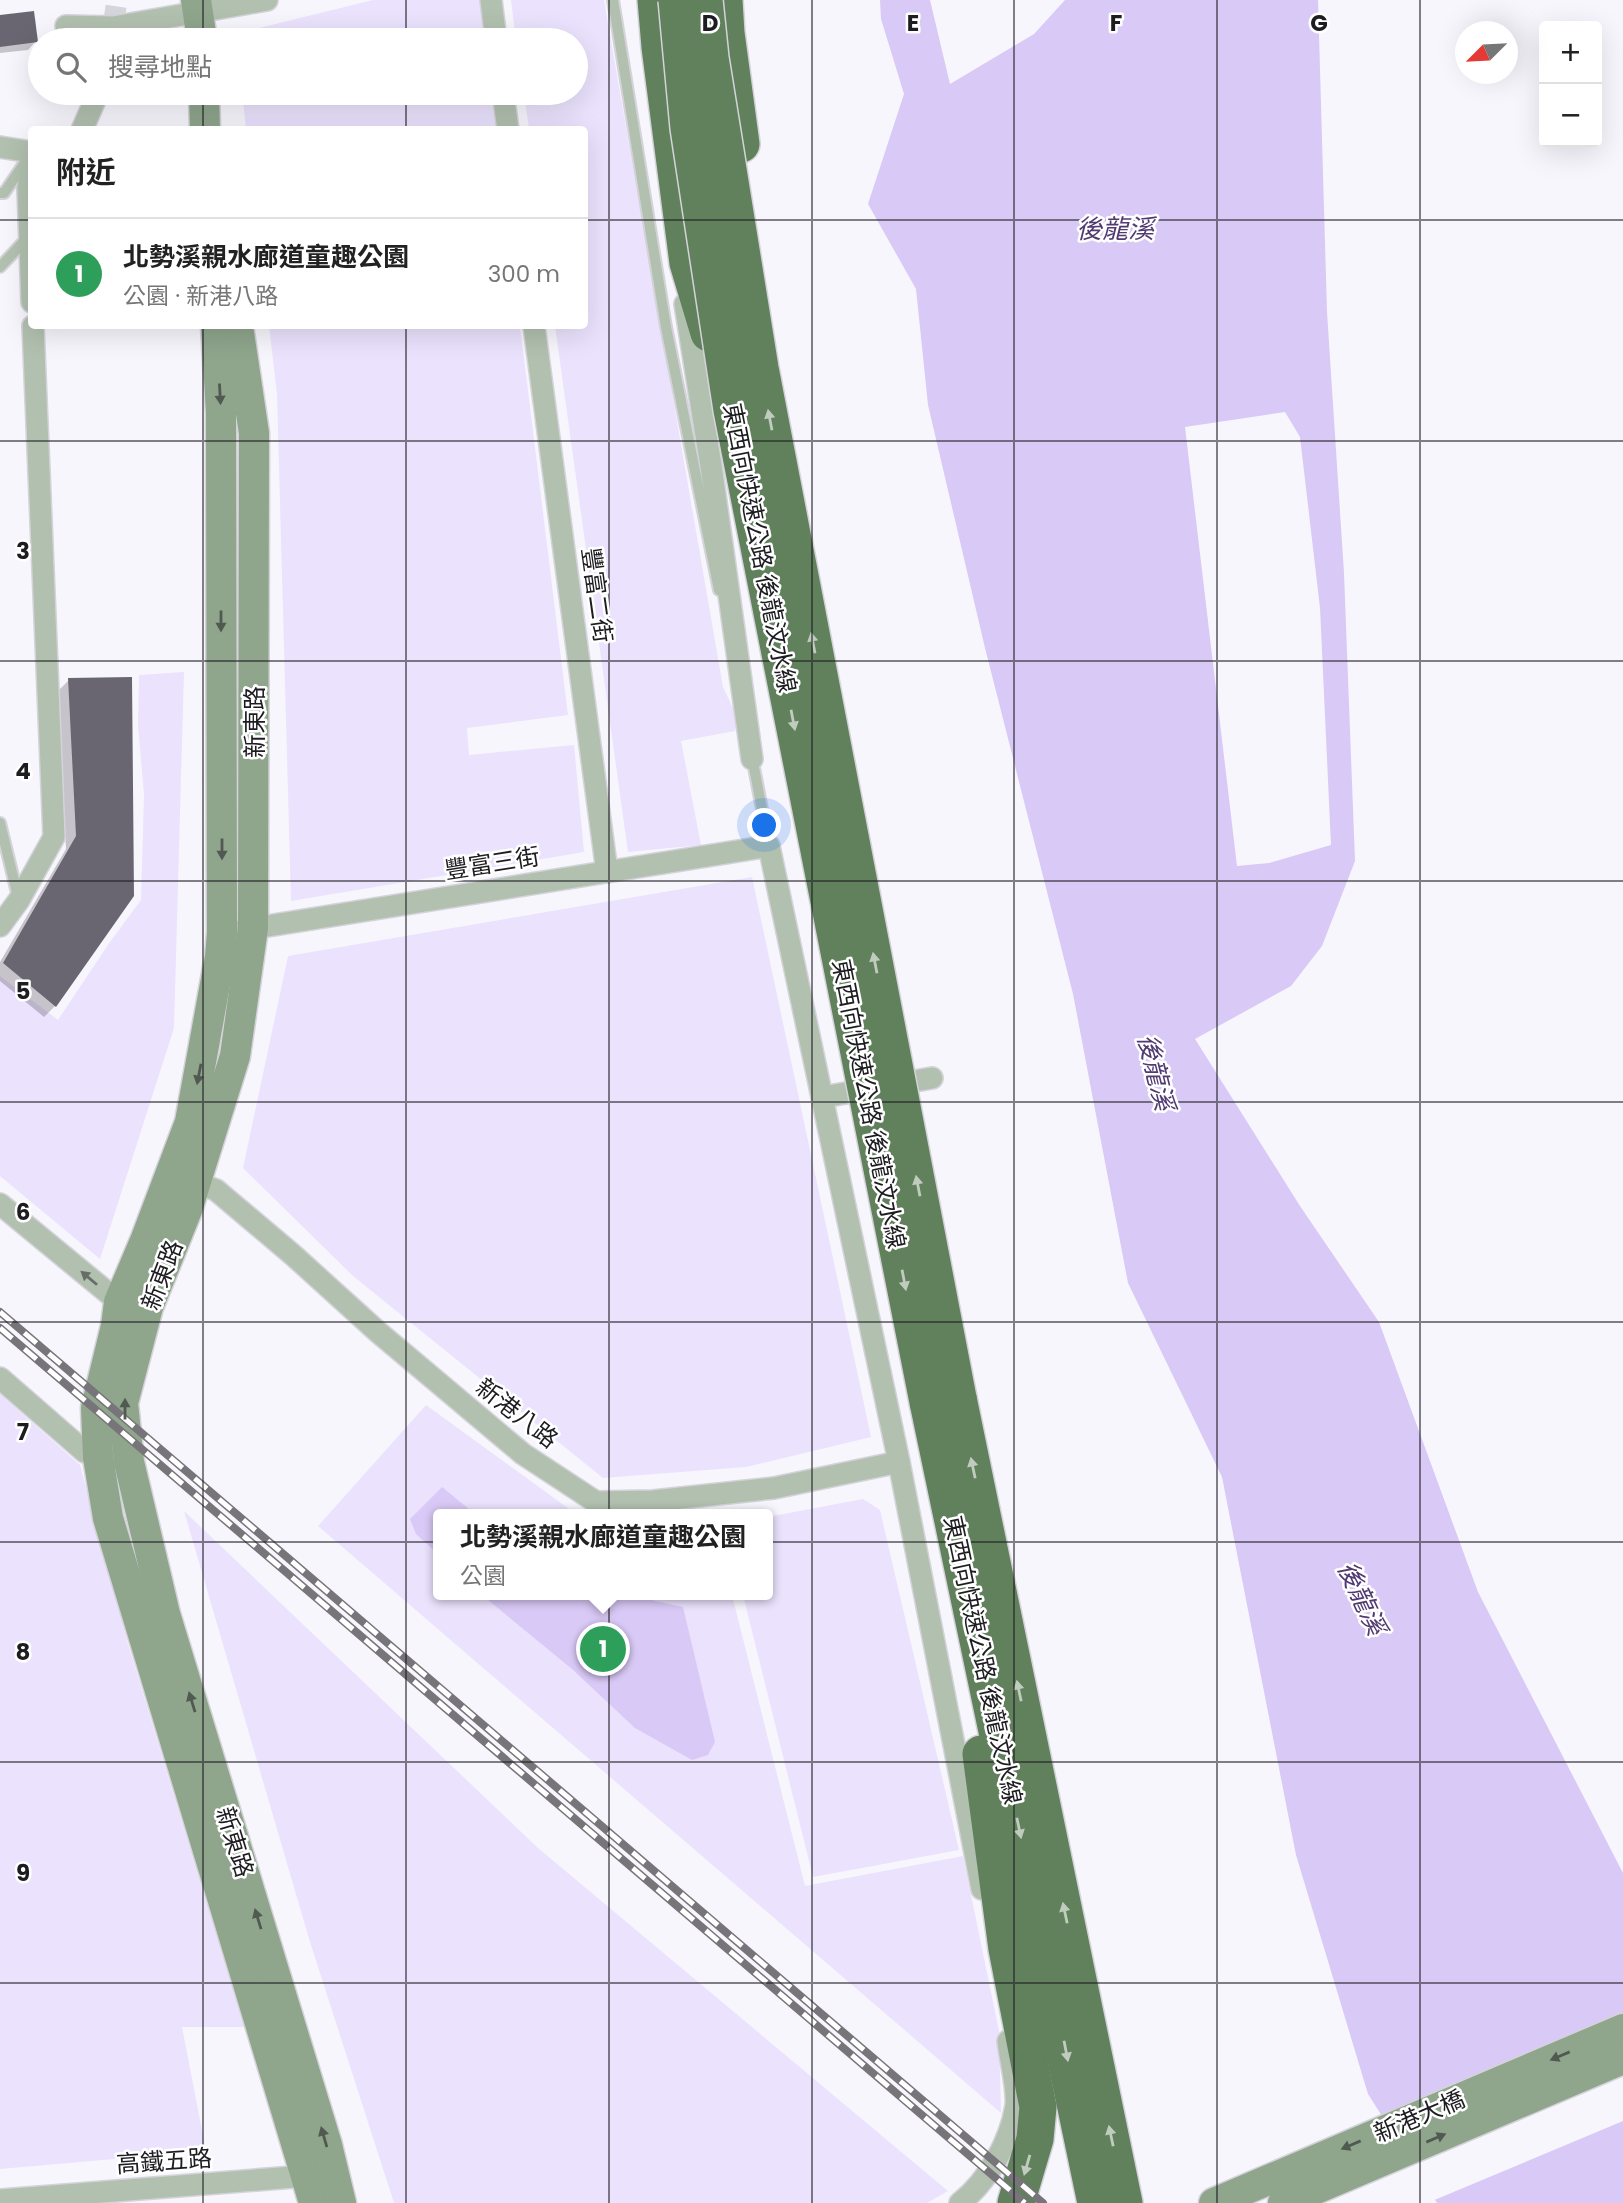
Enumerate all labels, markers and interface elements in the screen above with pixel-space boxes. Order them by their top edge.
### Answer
text: D [702,7,718,39]
text: E [907,7,919,39]
text: F [1110,7,1122,39]
text: G [1310,7,1328,39]
north arrow [1455,21,1518,84]
map controls [1539,21,1602,147]
button: + [1539,21,1602,84]
search box [28,28,588,105]
icon: search [52,48,90,86]
text: 搜尋地點 [108,49,212,85]
button: − [1539,84,1602,147]
text: 附近 [56,151,116,194]
water label: 後龍溪 [1076,211,1158,247]
text: 北勢溪親水廊道童趣公園 [123,239,409,275]
text: 1 [75,258,83,290]
text: 300 m [488,258,560,290]
text: 公園 · 新港八路 [123,280,278,312]
one-way arrow [214,383,225,405]
street label: 東西向快速公路 後龍汶水線 [716,400,804,696]
one-way arrow [765,409,776,431]
text: 3 [16,535,30,567]
street label: 豐富二街 [574,545,620,645]
one-way arrow [215,610,227,632]
one-way arrow [808,632,819,654]
street label: 新東路 [238,686,271,758]
one-way arrow [788,709,799,731]
text: 4 [15,755,31,787]
your location [747,808,781,842]
one-way arrow [216,838,228,860]
street label: 豐富三街 [442,839,542,887]
one-way arrow [869,952,880,974]
street label: 東西向快速公路 後龍汶水線 [825,956,913,1252]
text: 5 [16,975,30,1007]
water label: 後龍溪 [1129,1030,1184,1118]
one-way arrow [193,1063,204,1085]
one-way arrow [912,1175,923,1197]
text: 6 [16,1196,30,1228]
street label: 新東路 [134,1235,190,1315]
one-way arrow [898,1269,909,1291]
one-way arrow [81,1271,98,1286]
street label: 新港八路 [469,1370,565,1456]
one-way arrow [119,1398,131,1420]
text: 7 [17,1416,29,1448]
one-way arrow [967,1457,978,1479]
popup [433,1509,773,1600]
street label: 東西向快速公路 後龍汶水線 [936,1513,1030,1807]
text: 北勢溪親水廊道童趣公園 [460,1519,746,1555]
water label: 後龍溪 [1329,1555,1396,1645]
text: 公園 [460,1560,506,1592]
pin: 1 [580,1623,626,1675]
text: 8 [16,1636,30,1668]
one-way arrow [1013,1680,1024,1702]
one-way arrow [186,1691,197,1712]
street label: 新東路 [209,1803,261,1881]
one-way arrow [1013,1817,1024,1839]
text: 9 [16,1857,30,1889]
one-way arrow [1059,1902,1070,1924]
one-way arrow [253,1909,263,1930]
one-way arrow [1060,2040,1071,2062]
one-way arrow [1550,2050,1570,2062]
street label: 新港大橋 [1368,2082,1470,2150]
one-way arrow [1105,2125,1116,2147]
one-way arrow [319,2126,329,2147]
one-way arrow [1426,2132,1447,2143]
one-way arrow [1341,2139,1361,2151]
street label: 高鐵五路 [115,2141,213,2181]
one-way arrow [1021,2155,1032,2177]

